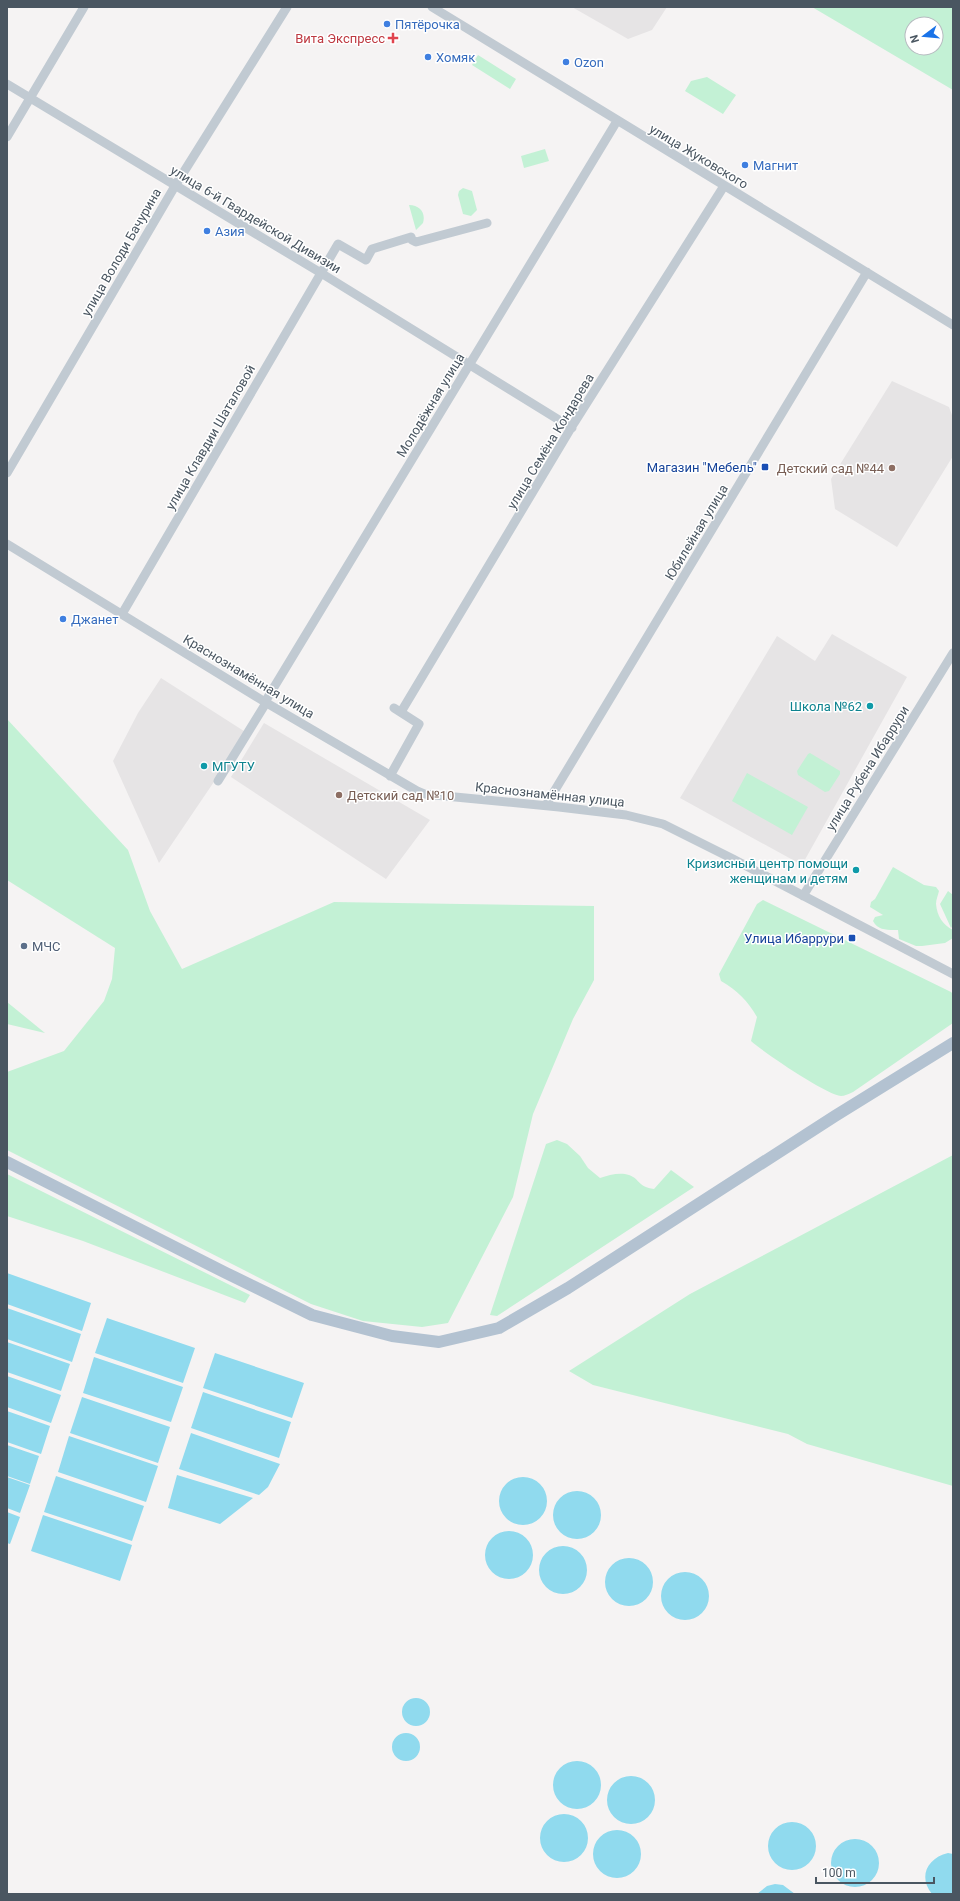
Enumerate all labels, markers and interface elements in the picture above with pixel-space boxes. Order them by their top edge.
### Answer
north arrow [904,16,944,56]
place label: Пятёрочка [395,17,460,32]
marker: Пятёрочка [382,19,392,29]
place label: Вита Экспресс [295,31,385,46]
marker: Вита Экспресс [388,33,398,43]
text: N [907,33,922,44]
place label: Хомяк [436,50,475,65]
marker: Хомяк [423,52,433,62]
place label: Ozon [574,55,604,70]
marker: Ozon [561,57,571,67]
street label: улица Жуковского [647,121,751,192]
place label: Магнит [753,158,798,173]
marker: Магнит [740,160,750,170]
street label: улица 6-й Гвардейской Дивизии [168,162,344,276]
street label: улица Володи Бачурина [79,186,164,319]
place label: Азия [215,224,245,239]
marker: Азия [202,226,212,236]
street label: Молодёжная улица [393,351,467,460]
street label: улица Клавдии Шаталовой [163,362,258,512]
street label: улица Семёна Кондарева [504,371,597,512]
place label: Магазин "Мебель" [647,460,757,475]
place label: Детский сад №44 [777,461,885,476]
marker: Магазин "Мебель" [760,462,770,472]
marker: Детский сад №44 [887,463,897,473]
street label: Юбилейная улица [662,482,731,583]
place label: Джанет [71,612,118,627]
marker: Джанет [58,614,68,624]
street label: Краснознамённая улица [181,631,317,722]
place label: Школа №62 [790,699,862,714]
marker: Школа №62 [865,701,875,711]
street label: улица Рубена Ибаррури [823,703,912,833]
place label: МГУТУ [212,759,255,774]
marker: МГУТУ [199,761,209,771]
street label: Краснознамённая улица [475,779,625,810]
place label: Детский сад №10 [347,788,454,803]
marker: Детский сад №10 [334,790,344,800]
place label: Кризисный центр помощи женщинам и детям [687,856,848,886]
marker: Кризисный центр помощи женщинам и детям [851,865,861,875]
place label: Улица Ибаррури [744,931,844,946]
marker: Улица Ибаррури [847,933,857,943]
place label: МЧС [32,939,61,954]
marker: МЧС [19,941,29,951]
scale bar [816,1859,934,1885]
text: 100 m [822,1866,856,1880]

